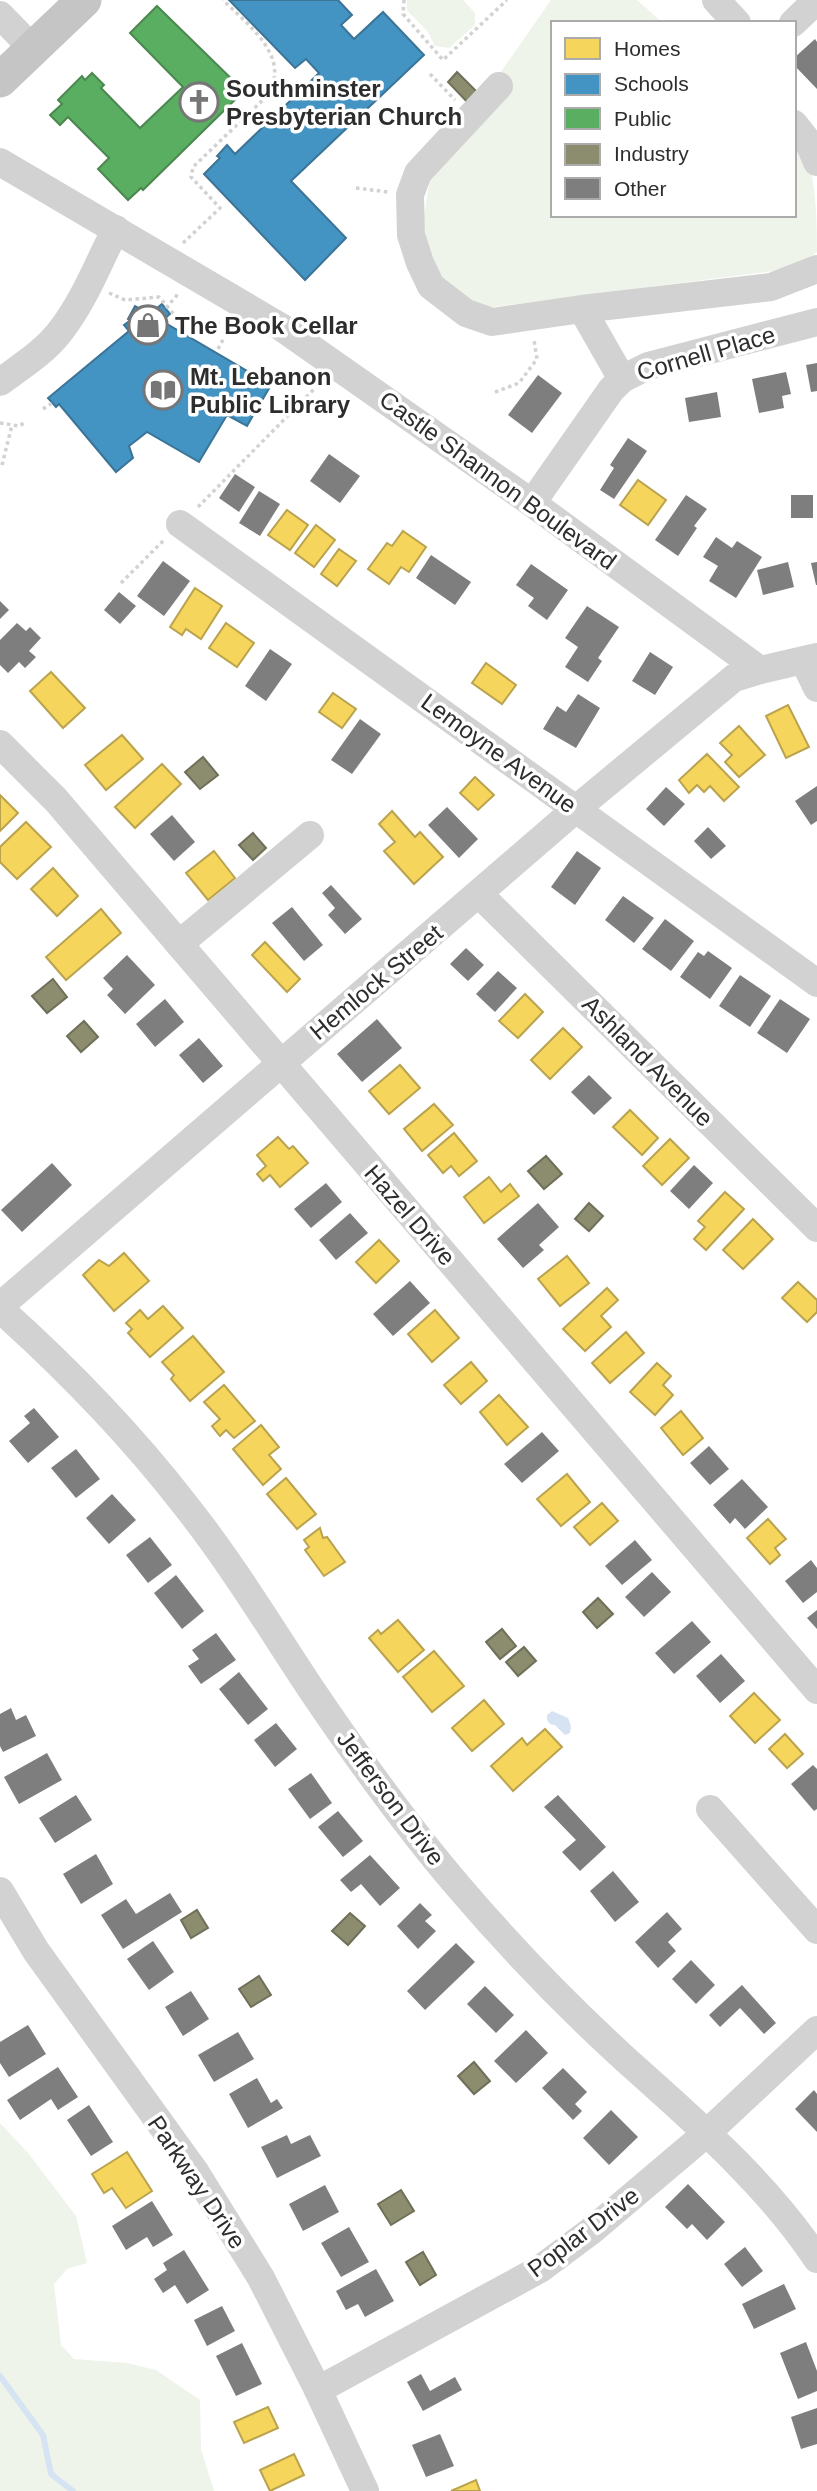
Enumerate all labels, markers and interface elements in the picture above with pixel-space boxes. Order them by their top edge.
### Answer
legend [551,21,796,217]
text: Homes [614,37,681,60]
text: Schools [614,72,689,95]
place label: Southminster Presbyterian Church [226,75,462,130]
church icon: Southminster Presbyterian Church [178,81,220,123]
text: Public [614,107,671,130]
text: Industry [614,142,689,165]
text: Other [614,177,667,200]
shop icon: The Book Cellar [127,304,169,346]
place label: The Book Cellar [175,312,358,339]
street label: Cornell Place [634,320,778,386]
place label: Mt. Lebanon Public Library [190,363,351,418]
library icon: Mt. Lebanon Public Library [142,369,184,411]
street label: Castle Shannon Boulevard [375,385,621,575]
street label: Lemoyne Avenue [416,688,582,818]
street label: Hemlock Street [304,919,448,1045]
street label: Ashland Avenue [577,990,719,1132]
street label: Hazel Drive [359,1159,461,1271]
street label: Jefferson Drive [332,1726,450,1870]
street label: Parkway Drive [143,2110,251,2254]
street label: Poplar Drive [522,2181,644,2283]

